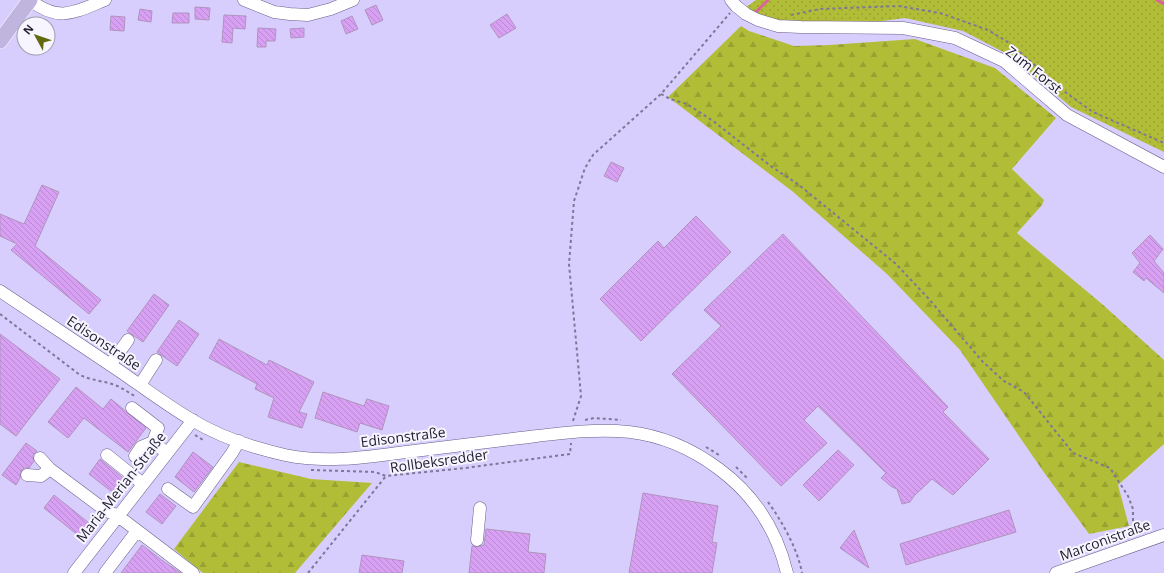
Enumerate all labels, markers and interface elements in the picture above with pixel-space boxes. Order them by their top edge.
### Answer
north arrow [16,16,56,56]
text: N [19,21,37,38]
street label: Zum Forst [1002,42,1066,97]
street label: Edisonstraße [64,311,145,374]
street label: Edisonstraße [359,422,447,451]
street label: Maria-Merian-Straße [71,427,170,546]
street label: Rollbeksredder [389,444,489,477]
street label: Marconistraße [1057,514,1153,565]

